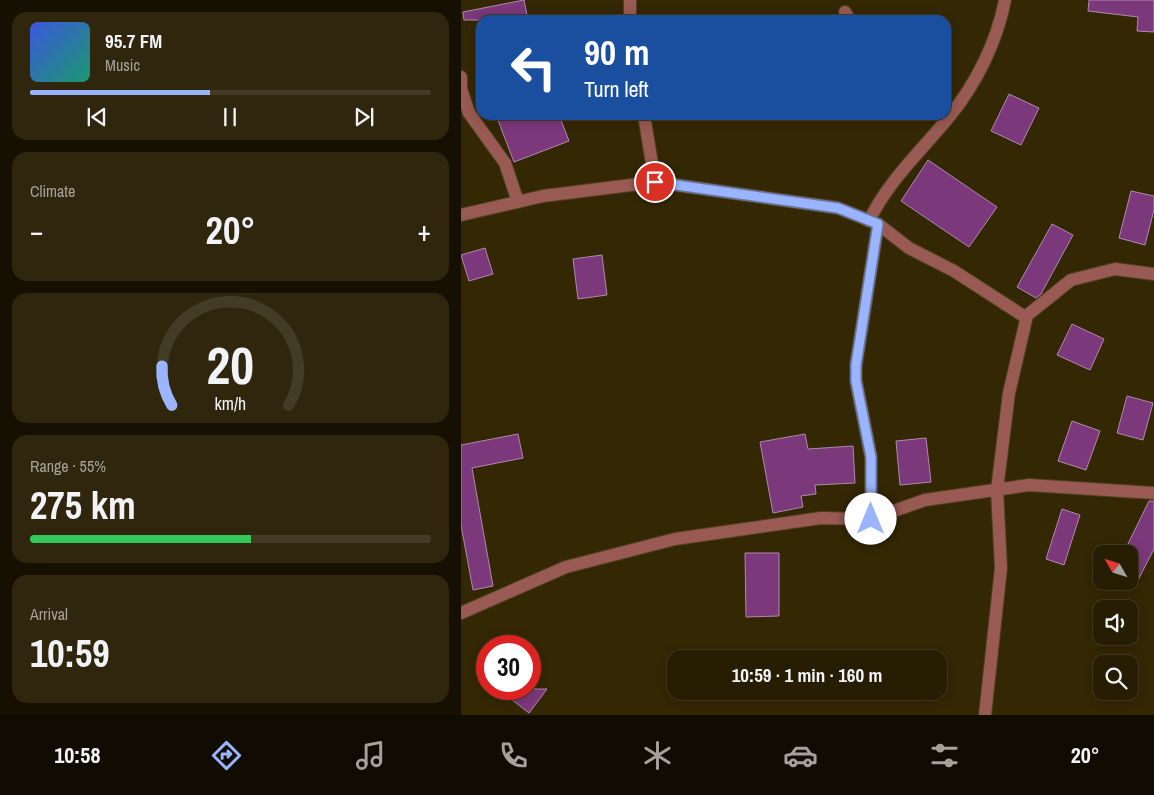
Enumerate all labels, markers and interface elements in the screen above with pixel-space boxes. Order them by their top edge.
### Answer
text: 95.7 FM [105,28,162,54]
text: 90 m [584,29,649,76]
icon: left [501,35,566,100]
text: Music [105,54,140,76]
text: Turn left [584,74,649,104]
icon: previous [83,103,111,131]
icon: pause [216,103,244,131]
icon: next [350,103,378,131]
pin [634,161,676,203]
icon: arrive [641,168,669,196]
text: Climate [30,180,75,202]
text: 20° [206,205,255,256]
text: − [30,212,43,250]
text: + [418,212,431,250]
text: 20 [207,330,254,400]
text: km/h [215,392,246,416]
text: Range · 55% [30,455,106,477]
text: 275 km [30,480,136,531]
position arrow [844,492,896,544]
north arrow [1093,545,1139,590]
map controls [1093,545,1138,700]
button: sound [1093,600,1138,645]
text: Arrival [30,603,68,625]
text: 10:59 [30,628,110,679]
speed limit sign: 30 [476,635,541,700]
button: search [1093,655,1138,700]
text: 10:59 · 1 min · 160 m [732,662,882,688]
icon: directions [209,738,244,773]
icon: music [353,738,388,773]
icon: phone [496,738,531,773]
icon: climate [640,738,675,773]
icon: car [783,738,818,773]
icon: filters [927,738,962,773]
text: 10:58 [54,740,100,770]
text: 20° [1071,740,1100,770]

